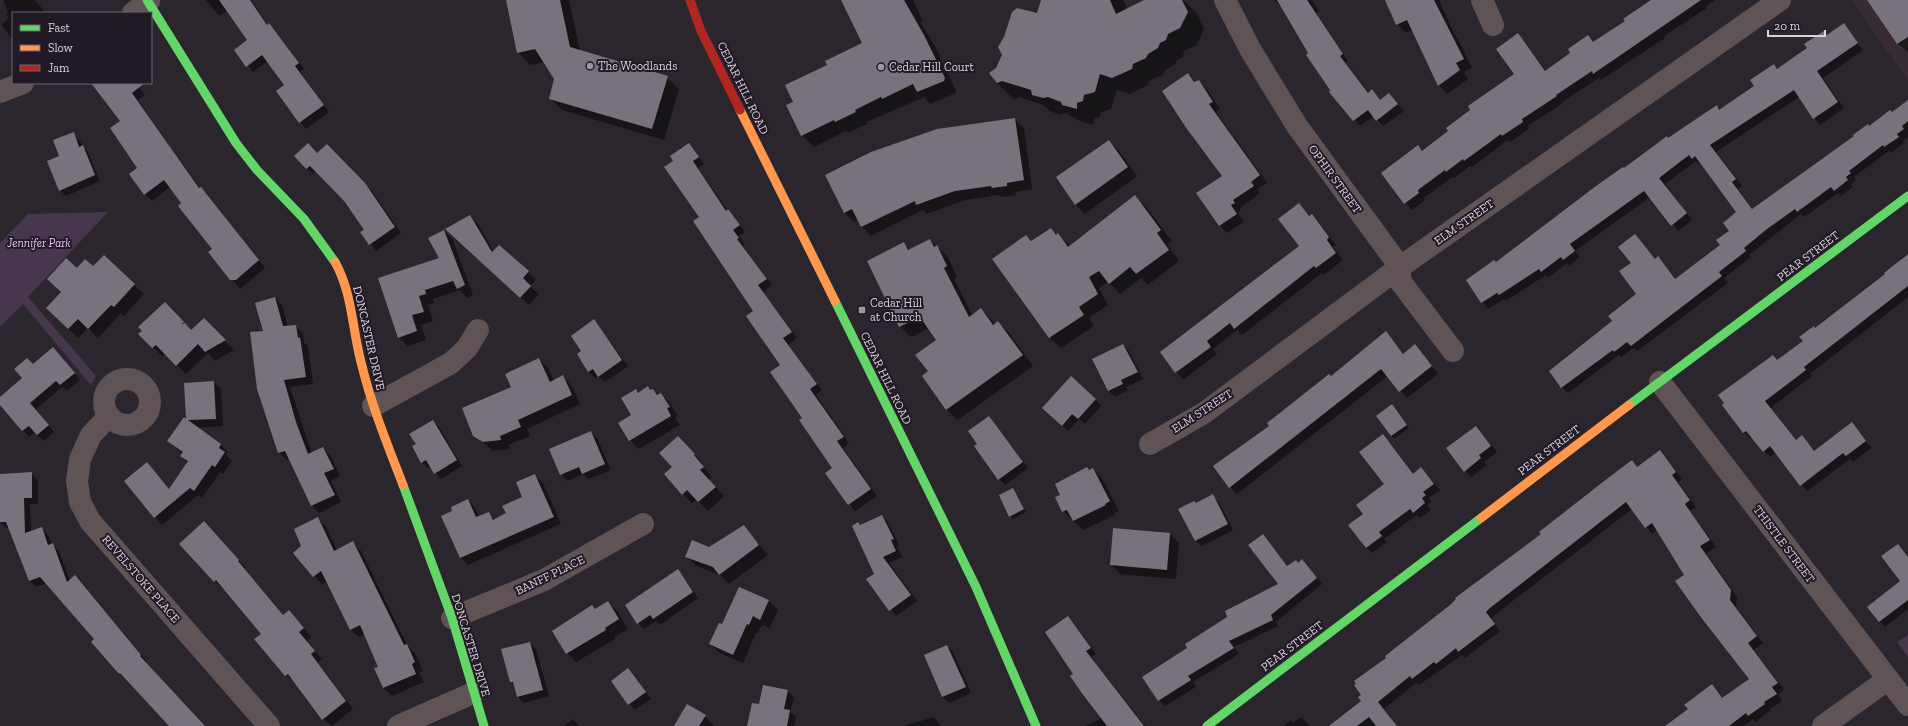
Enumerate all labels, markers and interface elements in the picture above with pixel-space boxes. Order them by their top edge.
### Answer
legend [12,12,152,84]
scale bar [1768,12,1825,38]
text: 20 m [1774,19,1801,33]
text: Fast [48,21,71,35]
street label: CEDAR HILL ROAD [715,39,771,137]
text: Slow [48,41,74,55]
place label: The Woodlands [598,59,677,73]
place label: Cedar Hill Court [889,60,975,74]
text: Jam [48,61,70,75]
marker: The Woodlands [585,61,595,71]
marker: Cedar Hill Court [876,62,886,72]
street label: OPHIR STREET [1305,142,1365,216]
street label: ELM STREET [1431,196,1497,248]
street label: PEAR STREET [1774,228,1842,284]
park label: Jennifer Park [6,236,71,250]
street label: DONCASTER DRIVE [350,284,388,392]
place label: Cedar Hill at Church [870,296,922,324]
marker: Cedar Hill at Church [857,305,867,315]
street label: CEDAR HILL ROAD [858,329,914,427]
street label: ELM STREET [1169,386,1236,436]
street label: PEAR STREET [1515,422,1583,478]
street label: THISTLE STREET [1750,503,1818,586]
street label: REVELSTOKE PLACE [99,532,183,626]
street label: BANFF PLACE [513,552,587,598]
street label: DONCASTER DRIVE [449,592,493,698]
street label: PEAR STREET [1258,618,1326,674]

